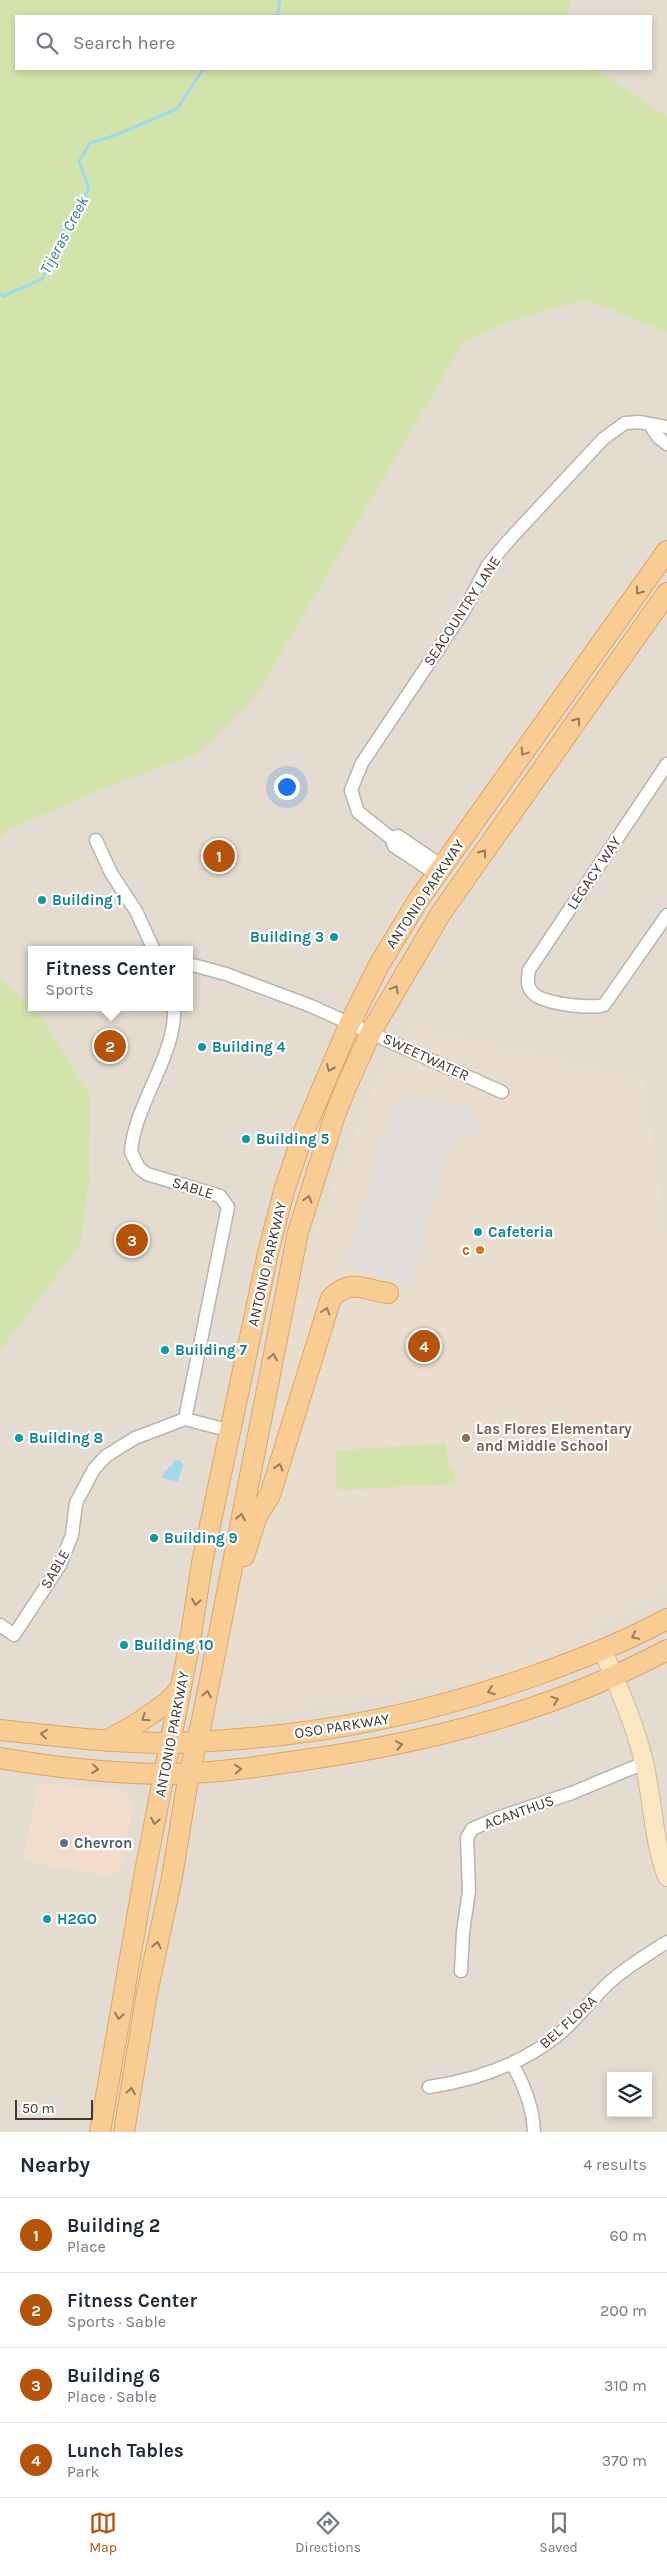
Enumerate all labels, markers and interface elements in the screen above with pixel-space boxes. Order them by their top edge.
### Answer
search box [15,15,652,70]
icon: search [33,29,61,57]
text: Search here [73,32,175,54]
water label: Tijeras Creek [36,192,93,277]
street label: SEACOUNTRY LANE [420,552,504,670]
one-way arrow [636,585,645,595]
one-way arrow [571,717,580,726]
one-way arrow [521,746,530,755]
your location [274,774,300,800]
street label: LEGACY WAY [563,832,625,913]
street label: ANTONIO PARKWAY [382,835,469,952]
pin: 1 [203,837,235,875]
one-way arrow [477,849,486,859]
place label: Building 1 [52,891,122,909]
marker: Building 1 [36,894,48,906]
place label: Building 3 [250,928,324,946]
marker: Building 3 [328,931,340,943]
popup [28,946,193,1011]
text: Fitness Center [46,958,175,980]
text: Sports [46,980,94,999]
one-way arrow [388,986,398,995]
pin: 2 [94,1027,126,1065]
street label: SWEETWATER [380,1029,472,1085]
place label: Building 4 [212,1038,286,1056]
marker: Building 4 [196,1041,208,1053]
one-way arrow [326,1063,337,1072]
place label: Building 5 [256,1130,330,1148]
marker: Building 5 [240,1133,252,1145]
street label: SABLE [170,1173,216,1203]
one-way arrow [302,1194,313,1203]
street label: ANTONIO PARKWAY [244,1199,290,1328]
pin: 3 [116,1221,148,1259]
place label: Cafeteria [488,1223,553,1241]
marker: Cafeteria [472,1226,484,1238]
place label: c [462,1241,470,1259]
marker: c [474,1244,486,1256]
one-way arrow [320,1308,330,1316]
pin: 4 [408,1327,440,1365]
place label: Building 7 [175,1341,248,1359]
marker: Building 7 [159,1344,171,1356]
one-way arrow [268,1353,278,1362]
place label: Las Flores Elementary and Middle School [476,1420,632,1455]
place label: Building 8 [29,1429,103,1447]
marker: Building 8 [13,1432,25,1444]
marker: Las Flores Elementary and Middle School [460,1432,472,1444]
one-way arrow [273,1463,283,1471]
one-way arrow [236,1512,246,1521]
place label: Building 9 [164,1529,238,1547]
marker: Building 9 [148,1532,160,1544]
street label: SABLE [37,1546,73,1592]
one-way arrow [192,1598,202,1606]
one-way arrow [632,1630,641,1640]
place label: Building 10 [134,1636,213,1654]
marker: Building 10 [118,1639,130,1651]
street label: ANTONIO PARKWAY [151,1669,193,1798]
one-way arrow [488,1685,496,1695]
one-way arrow [202,1689,212,1698]
one-way arrow [550,1696,559,1706]
street label: OSO PARKWAY [293,1709,392,1742]
one-way arrow [141,1712,151,1721]
one-way arrow [40,1729,48,1740]
one-way arrow [394,1740,403,1751]
one-way arrow [234,1763,242,1774]
one-way arrow [91,1764,99,1775]
street label: ACANTHUS [482,1791,556,1833]
one-way arrow [150,1817,160,1826]
place label: Chevron [74,1834,132,1852]
marker: Chevron [58,1837,70,1849]
place label: H2GO [57,1910,97,1928]
marker: H2GO [41,1913,53,1925]
one-way arrow [152,1941,162,1950]
street label: BEL FLORA [536,1991,601,2052]
one-way arrow [115,2011,125,2020]
map controls [607,2072,652,2117]
button: layers [607,2072,652,2117]
one-way arrow [125,2087,135,2095]
scale bar [15,2097,92,2120]
text: 50 m [22,2100,55,2117]
text: Nearby [20,2153,90,2177]
text: 4 results [583,2155,647,2174]
text: Building 2 [67,2215,160,2237]
text: 1 [33,2226,39,2245]
text: 60 m [610,2226,647,2245]
text: Place [67,2237,106,2256]
text: Fitness Center [67,2290,197,2312]
text: 2 [31,2301,41,2320]
text: 200 m [600,2301,647,2320]
text: Sports · Sable [67,2312,166,2331]
text: Building 6 [67,2365,160,2387]
text: 3 [31,2376,41,2395]
text: 310 m [604,2376,647,2395]
text: Place · Sable [67,2387,157,2406]
text: Lunch Tables [67,2440,184,2462]
text: 4 [31,2451,41,2470]
text: 370 m [602,2451,647,2470]
text: Park [67,2462,99,2481]
tab: Map [89,2509,117,2556]
tab: Directions [295,2509,361,2556]
tab: Saved [539,2509,578,2556]

